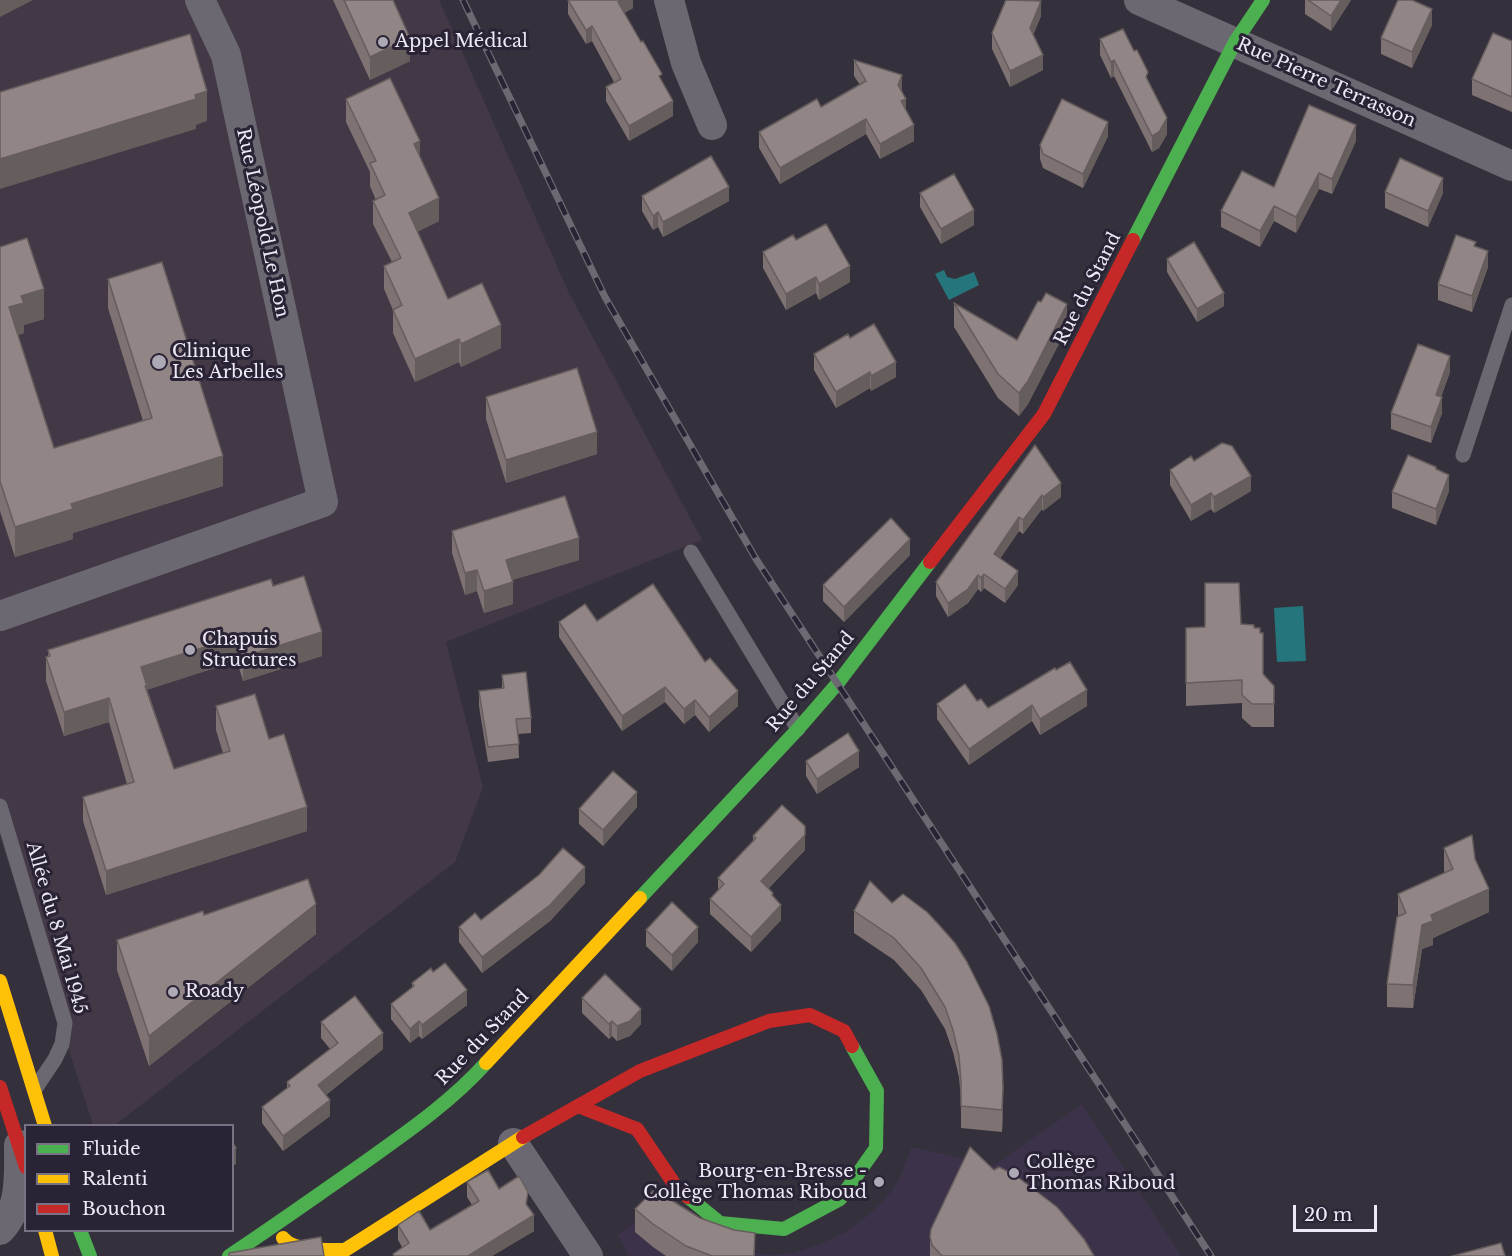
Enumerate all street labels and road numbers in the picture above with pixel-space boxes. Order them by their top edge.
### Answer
street label: Rue Pierre Terrasson [1233,34,1419,132]
street label: Rue Léopold Le Hon [231,126,293,320]
street label: Rue du Stand [1050,229,1126,349]
street label: Rue du Stand [763,628,859,736]
street label: Allée du 8 Mai 1945 [21,839,91,1017]
street label: Rue du Stand [432,986,534,1090]

